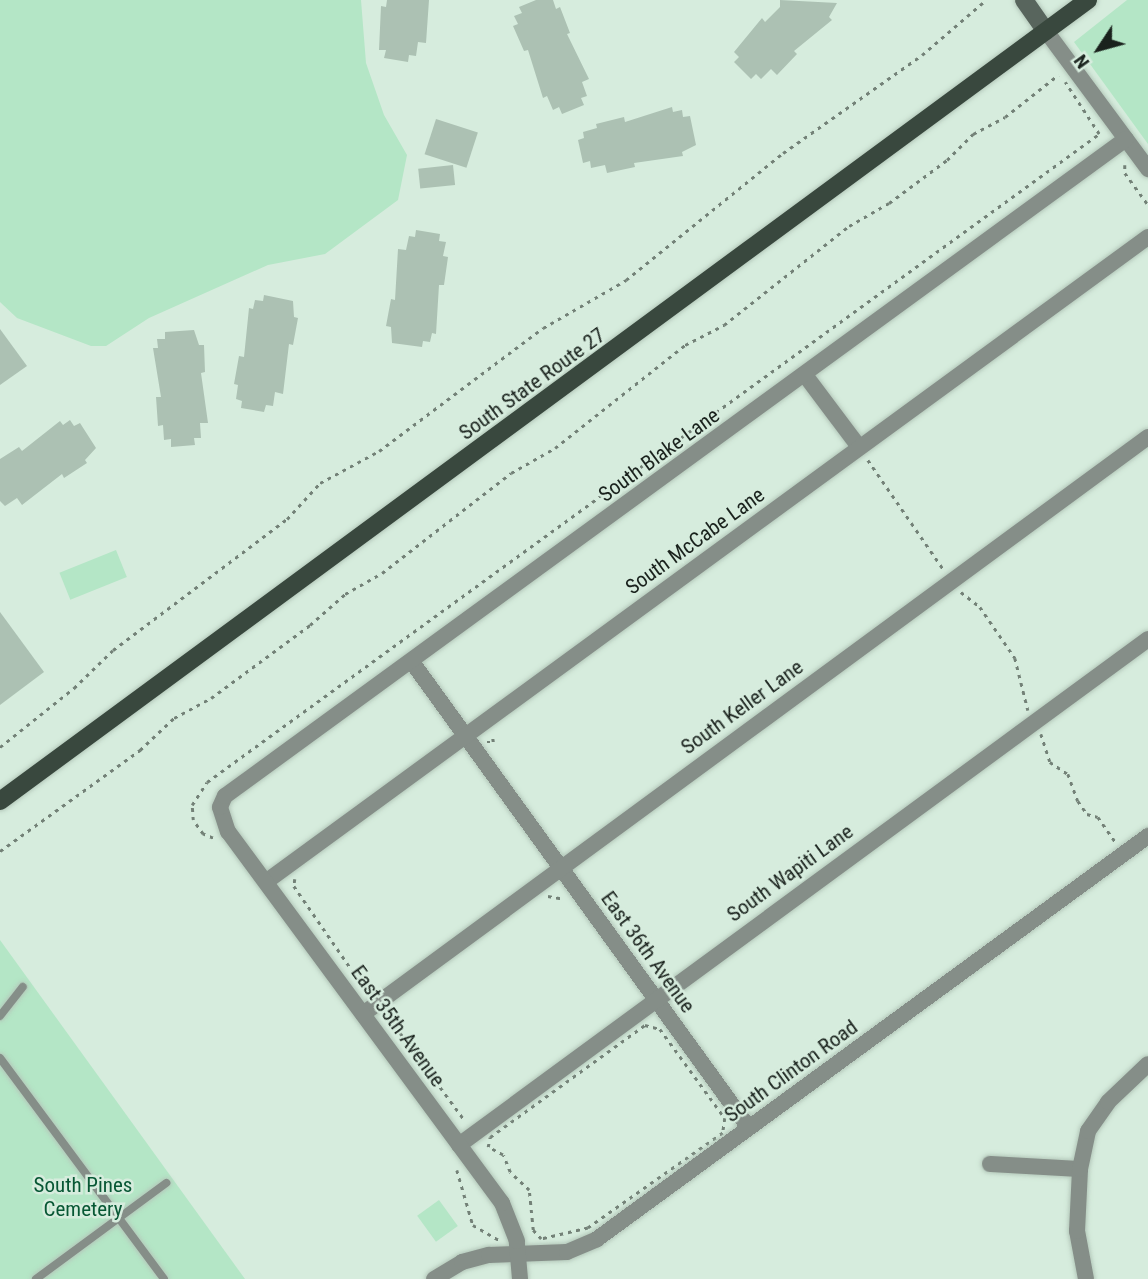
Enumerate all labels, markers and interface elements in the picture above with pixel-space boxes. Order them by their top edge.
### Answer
north arrow [1064,14,1134,84]
text: N [1069,50,1094,73]
street label: South State Route 27 [454,323,610,445]
street label: South Blake Lane [594,403,724,507]
street label: South McCabe Lane [621,482,769,600]
street label: South Keller Lane [676,654,808,760]
street label: South Wapiti Lane [722,819,858,927]
street label: East 36th Avenue [596,887,700,1017]
street label: East 35th Avenue [346,961,450,1091]
street label: South Clinton Road [720,1014,862,1128]
park label: South Pines Cemetery [34,1172,132,1222]

